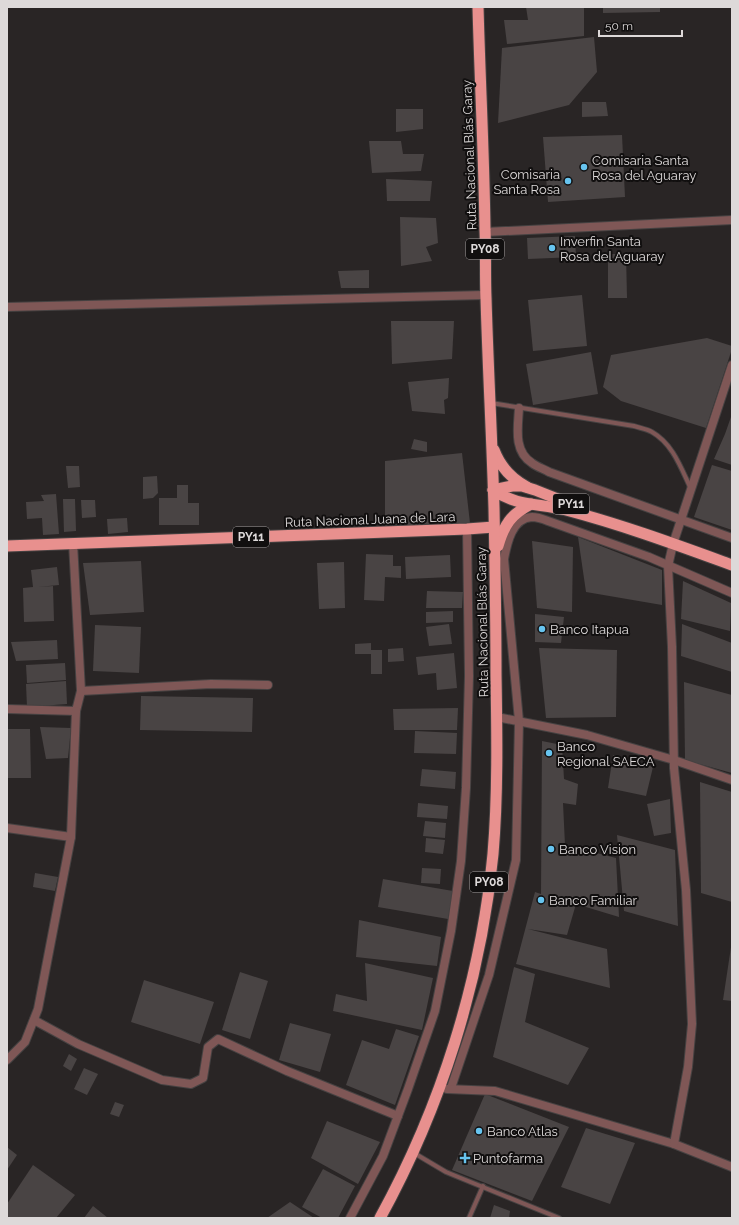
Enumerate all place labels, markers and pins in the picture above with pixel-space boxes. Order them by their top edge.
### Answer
place label: Comisaria Santa Rosa del Aguaray [592,153,696,183]
marker: Comisaria Santa Rosa del Aguaray [579,162,589,172]
place label: Comisaria Santa Rosa [493,167,560,197]
marker: Comisaria Santa Rosa [563,176,573,186]
place label: Inverfin Santa Rosa del Aguaray [560,234,664,264]
marker: Inverfin Santa Rosa del Aguaray [547,243,557,253]
place label: Banco Itapua [550,622,629,637]
marker: Banco Itapua [537,624,547,634]
place label: Banco Regional SAECA [557,739,655,769]
marker: Banco Regional SAECA [544,748,554,758]
place label: Banco Vision [559,842,636,857]
marker: Banco Vision [546,844,556,854]
place label: Banco Familiar [549,893,638,908]
marker: Banco Familiar [536,895,546,905]
place label: Banco Atlas [487,1124,558,1139]
marker: Banco Atlas [474,1126,484,1136]
place label: Puntofarma [473,1151,543,1166]
marker: Puntofarma [460,1153,470,1163]

